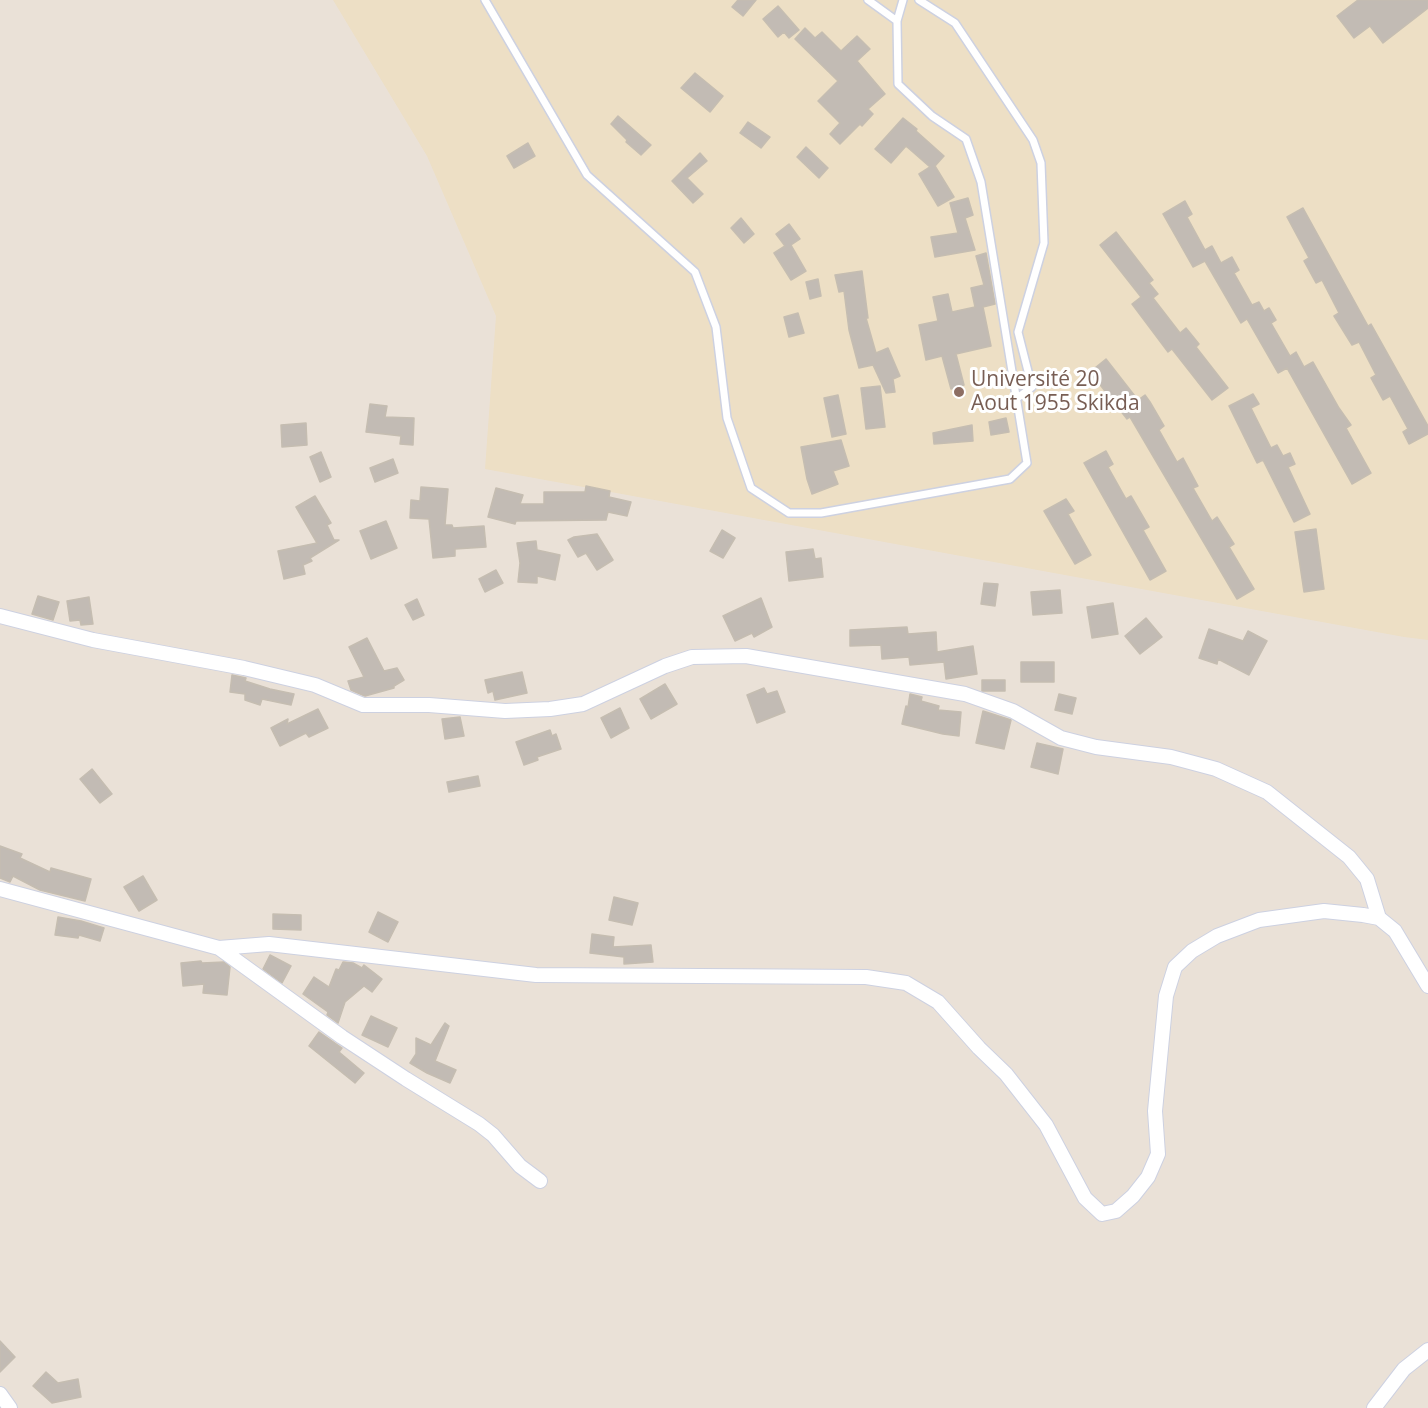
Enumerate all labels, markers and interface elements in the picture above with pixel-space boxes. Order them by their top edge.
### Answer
place label: Université 20 Aout 1955 Skikda [971,367,1140,417]
marker: Université 20 Aout 1955 Skikda [952,385,966,399]

